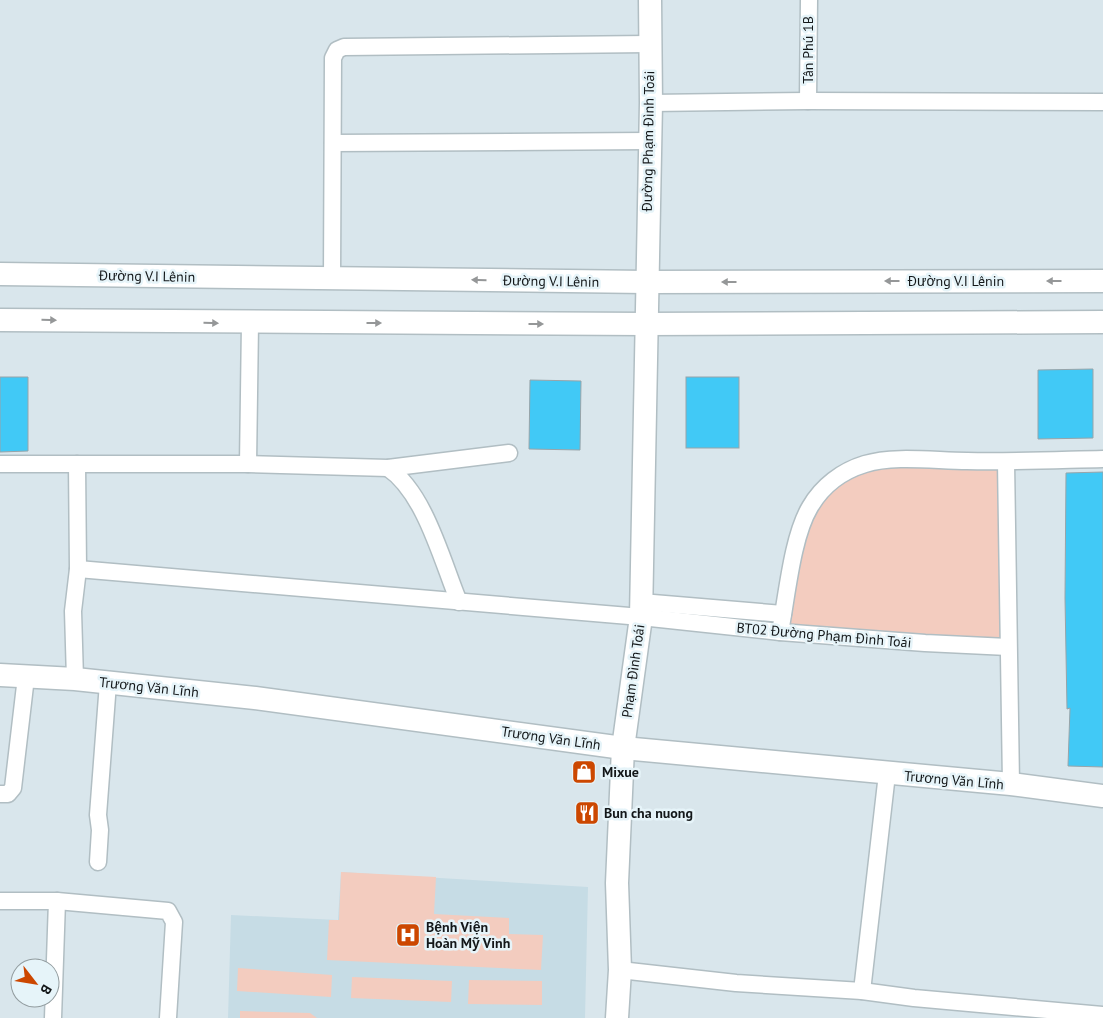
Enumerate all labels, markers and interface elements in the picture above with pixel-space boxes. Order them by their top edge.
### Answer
street label: Tân Phú 1B [799,16,817,84]
street label: Đường Phạm Đình Toái [638,70,658,213]
street label: Đường V.I Lênin [98,266,195,286]
street label: Đường V.I Lênin [502,271,599,291]
street label: Đường V.I Lênin [907,272,1004,290]
one-way arrow [471,276,487,284]
one-way arrow [884,277,900,285]
one-way arrow [1046,277,1062,285]
one-way arrow [721,278,737,286]
one-way arrow [41,316,57,324]
one-way arrow [203,319,219,327]
one-way arrow [366,319,382,327]
one-way arrow [528,320,544,328]
street label: BT02 Đường Phạm Đình Toái [736,618,912,652]
street label: Phạm Đình Toái [618,623,648,719]
street label: Trương Văn Lĩnh [98,673,200,701]
street label: Trương Văn Lĩnh [500,722,602,754]
shop icon: Mixue [571,759,597,785]
place label: Mixue [602,763,639,781]
street label: Trương Văn Lĩnh [903,767,1005,793]
restaurant icon: Bun cha nuong [574,800,600,826]
place label: Bun cha nuong [604,804,693,822]
place label: Bệnh Viện Hoàn Mỹ Vinh [426,918,510,952]
hospital icon: Bệnh Viện Hoàn Mỹ Vinh [395,922,421,948]
north arrow [10,958,60,1008]
text: B [36,982,56,998]

